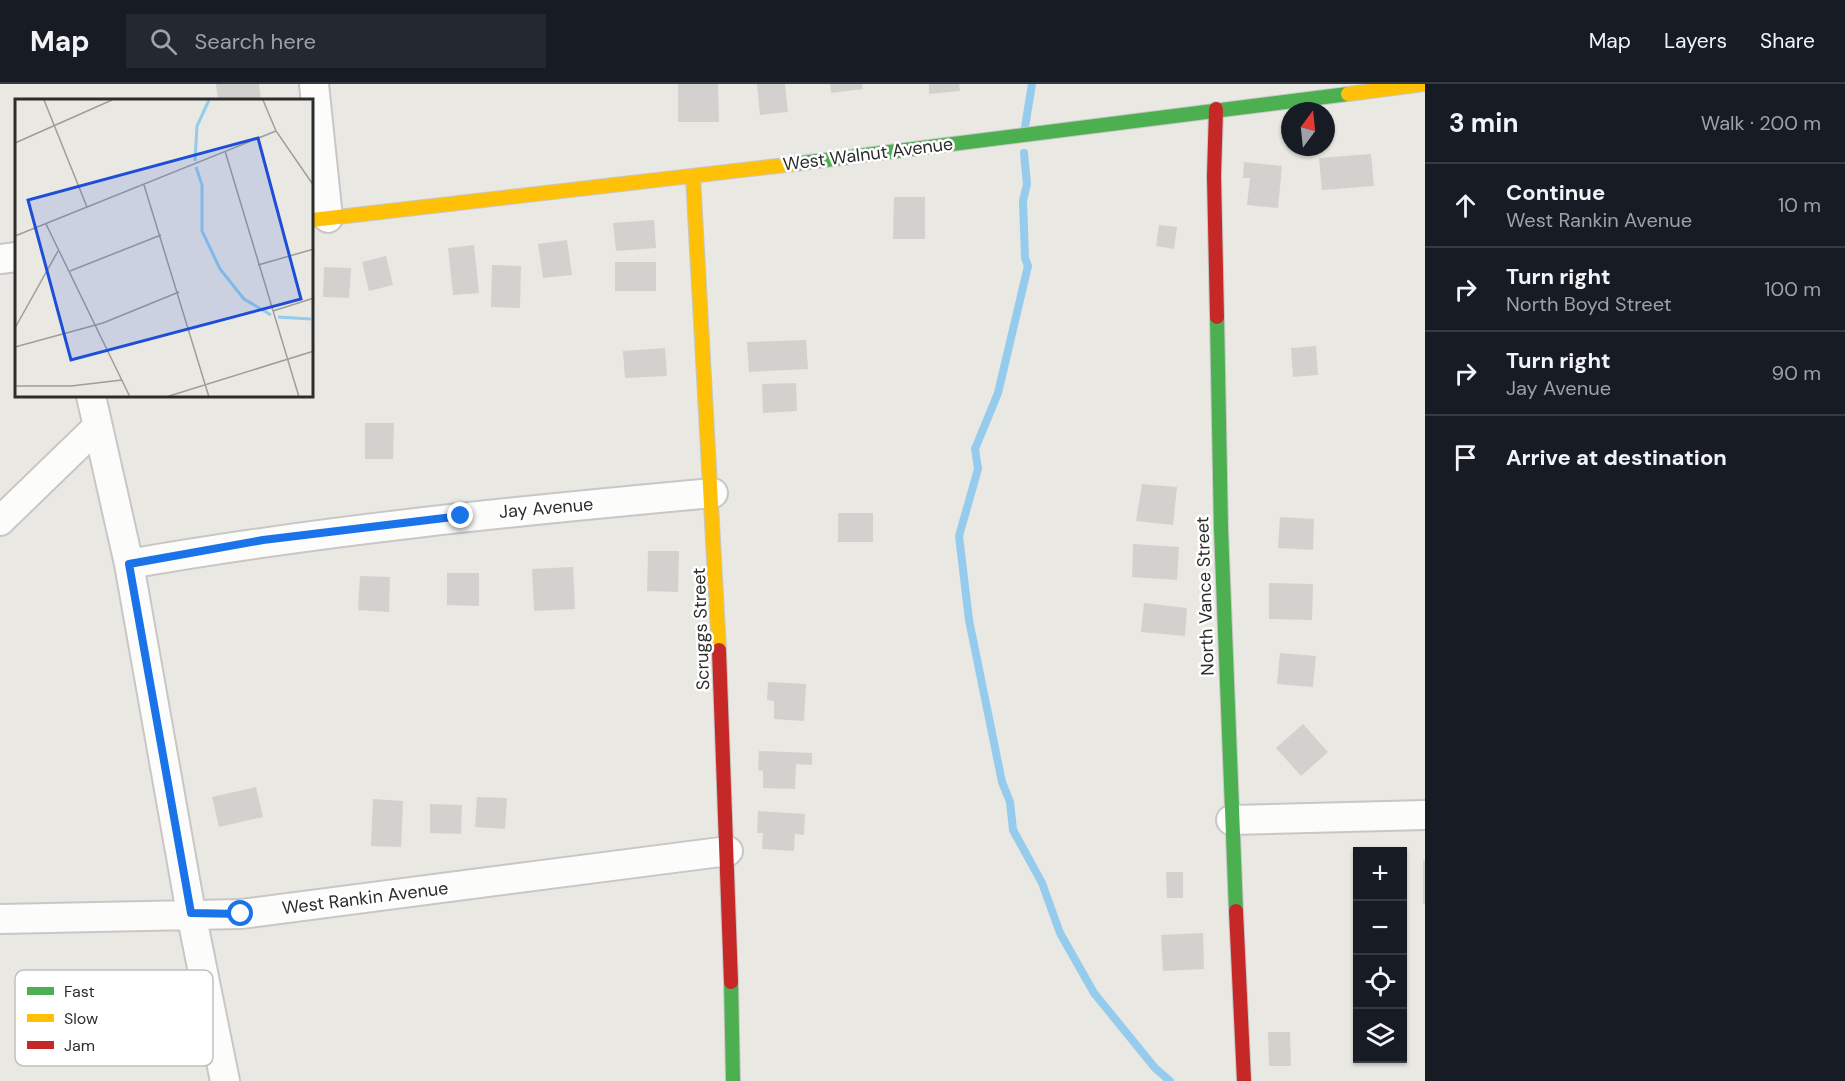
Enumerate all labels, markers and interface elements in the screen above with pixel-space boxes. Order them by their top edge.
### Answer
search box [126,14,546,68]
text: Map [30,23,90,60]
icon: search [147,25,180,58]
text: Search here [195,27,316,56]
text: Map [1589,27,1631,55]
text: Layers [1664,27,1727,55]
text: Share [1760,27,1815,55]
inset map [15,99,314,398]
north arrow [1281,102,1335,156]
text: 3 min [1449,106,1518,140]
text: Walk · 200 m [1701,110,1821,136]
street label: West Walnut Avenue [782,132,954,176]
text: Continue [1506,178,1605,207]
icon: ahead [1449,189,1482,222]
text: 10 m [1778,192,1821,218]
text: West Rankin Avenue [1506,207,1692,233]
text: Turn right [1506,262,1611,291]
icon: right [1449,273,1482,306]
text: 100 m [1764,276,1821,302]
text: North Boyd Street [1506,291,1672,317]
text: Turn right [1506,346,1611,375]
icon: right [1449,357,1482,390]
text: 90 m [1772,360,1821,386]
text: Jay Avenue [1506,375,1611,401]
icon: arrive [1449,441,1482,474]
text: Arrive at destination [1506,443,1727,472]
street label: Jay Avenue [498,492,594,524]
route end [447,502,473,528]
street label: North Vance Street [1190,516,1220,676]
street label: Scruggs Street [687,567,715,691]
map controls [1353,847,1407,1063]
button: + [1353,847,1407,901]
street label: West Rankin Avenue [280,876,450,920]
route start [227,900,253,926]
button: − [1353,901,1407,955]
button: locate [1353,955,1407,1009]
legend [15,970,213,1066]
text: Fast [64,981,95,1002]
text: Slow [64,1008,98,1029]
button: layers [1353,1009,1407,1063]
text: Jam [64,1035,95,1056]

